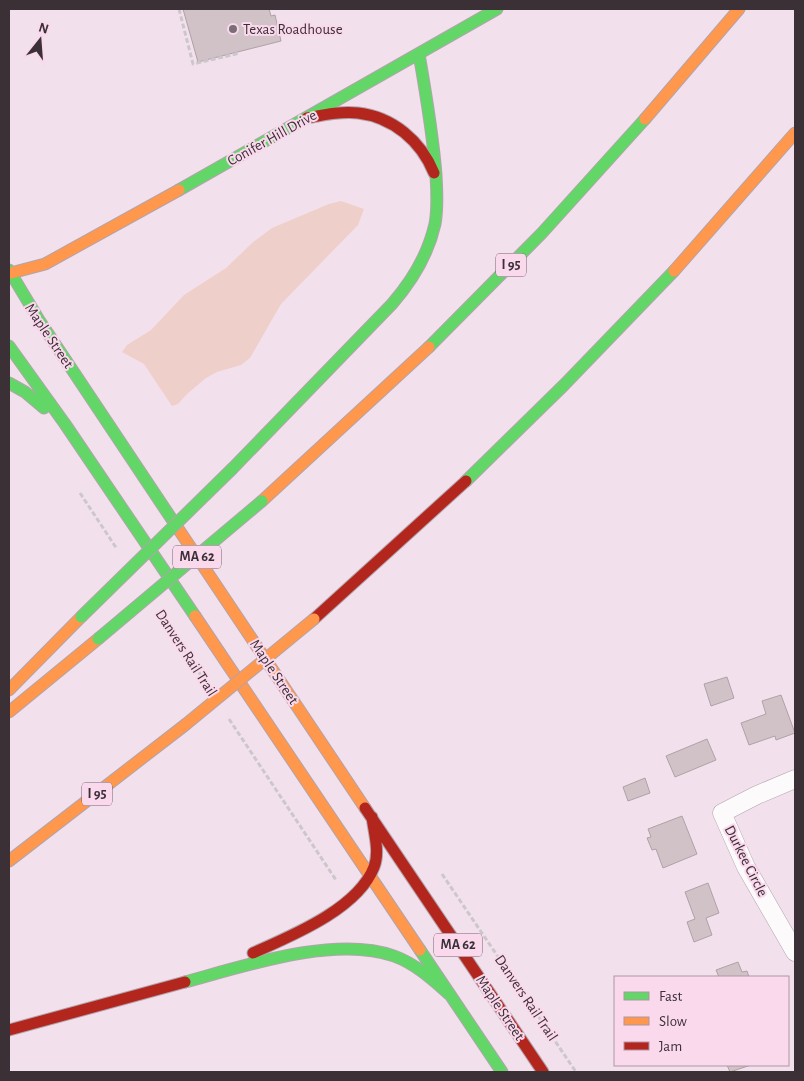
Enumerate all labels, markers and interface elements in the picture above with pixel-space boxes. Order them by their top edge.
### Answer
north arrow [15,15,65,65]
text: N [37,20,50,37]
place label: Texas Roadhouse [243,22,343,37]
marker: Texas Roadhouse [227,23,239,35]
street label: Conifer Hill Drive [225,107,319,169]
road number: I 95 [496,254,526,276]
street label: Maple Street [22,301,76,371]
road number: MA 62 [173,546,221,568]
street label: Danvers Rail Trail [152,607,220,699]
street label: Maple Street [247,637,301,707]
road number: I 95 [82,782,112,806]
street label: Durkee Circle [722,823,770,899]
road number: MA 62 [434,934,482,956]
street label: Danvers Rail Trail [492,952,560,1044]
street label: Maple Street [473,973,527,1043]
legend [614,976,789,1066]
text: Fast [659,989,683,1004]
text: Slow [659,1014,687,1029]
text: Jam [659,1039,682,1054]

